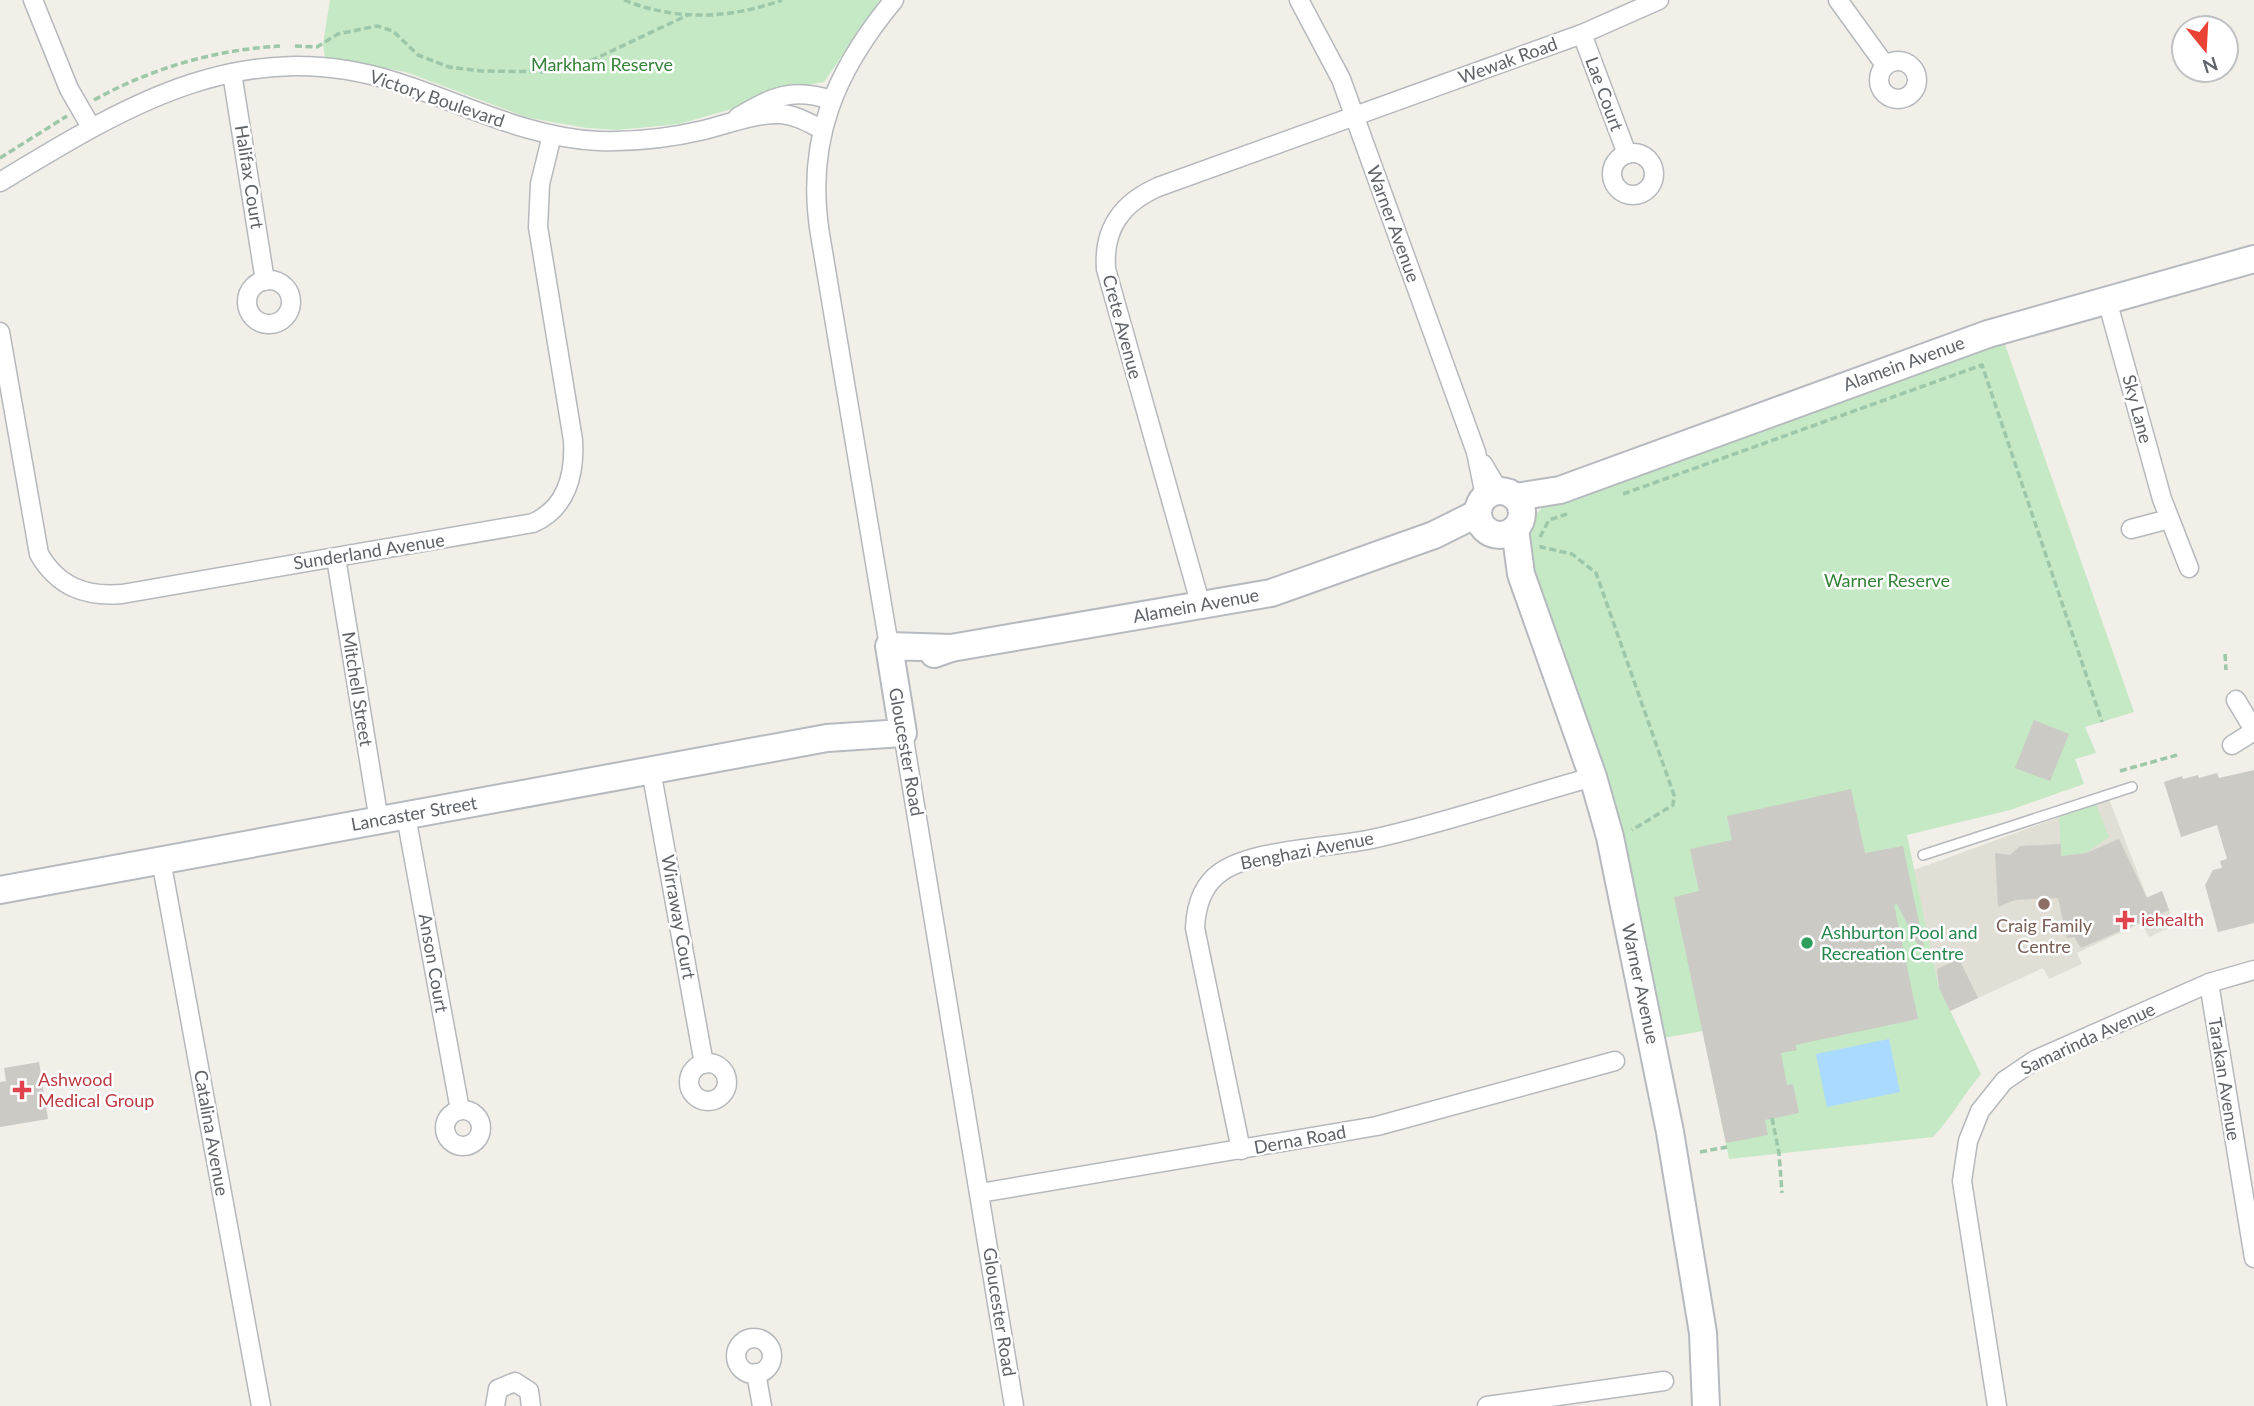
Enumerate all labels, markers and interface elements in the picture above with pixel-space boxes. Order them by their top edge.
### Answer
north arrow [2170,14,2240,84]
street label: Wewak Road [1455,32,1560,88]
text: N [2200,52,2221,79]
park label: Markham Reserve [531,53,673,75]
street label: Lae Court [1581,54,1629,134]
street label: Victory Boulevard [367,65,508,131]
street label: Halifax Court [231,123,269,231]
street label: Warner Avenue [1363,162,1425,285]
street label: Crete Avenue [1098,272,1147,381]
street label: Alamein Avenue [1840,331,1967,395]
street label: Sky Lane [2118,372,2158,445]
street label: Sunderland Avenue [292,528,446,574]
park label: Warner Reserve [1824,569,1950,591]
street label: Alamein Avenue [1131,583,1261,627]
street label: Mitchell Street [338,630,378,748]
street label: Gloucester Road [885,686,929,818]
street label: Lancaster Street [349,791,479,835]
street label: Benghazi Avenue [1238,826,1375,874]
street label: Wirraway Court [657,853,701,981]
marker: Craig Family Centre [2036,896,2052,912]
place label: iehealth [2141,908,2204,930]
marker: iehealth [2115,910,2135,930]
street label: Anson Court [414,912,454,1014]
place label: Craig Family Centre [1996,914,2093,957]
place label: Ashburton Pool and Recreation Centre [1821,921,1978,964]
street label: Warner Avenue [1617,922,1664,1046]
marker: Ashburton Pool and Recreation Centre [1799,935,1815,951]
street label: Samarinda Avenue [2017,997,2158,1079]
street label: Tarakan Avenue [2204,1016,2246,1142]
place label: Ashwood Medical Group [38,1068,154,1111]
street label: Catalina Avenue [190,1068,234,1197]
marker: Ashwood Medical Group [12,1080,32,1100]
street label: Derna Road [1252,1120,1348,1158]
street label: Gloucester Road [979,1246,1021,1378]

